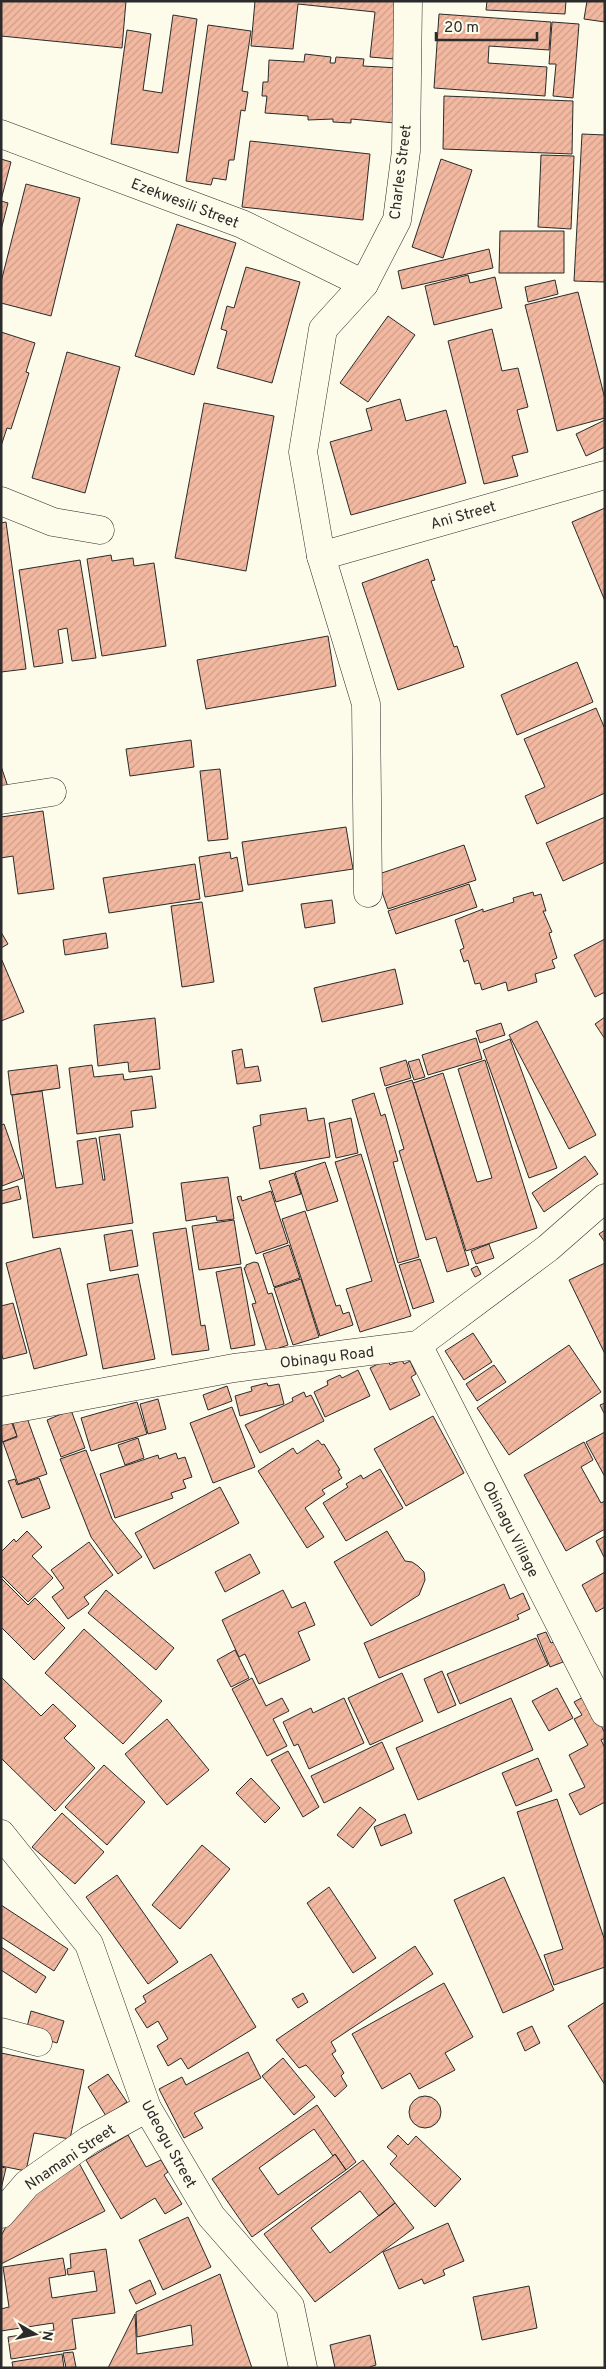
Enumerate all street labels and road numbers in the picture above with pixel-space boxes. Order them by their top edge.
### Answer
street label: Charles Street [386,123,417,221]
street label: Ezekwesili Street [128,175,241,234]
street label: Ani Street [428,498,498,535]
street label: Obinagu Road [279,1343,375,1374]
street label: Obinagu Village [477,1478,542,1581]
street label: Udeogu Street [136,2098,200,2192]
street label: Nnamani Street [22,2121,120,2196]

